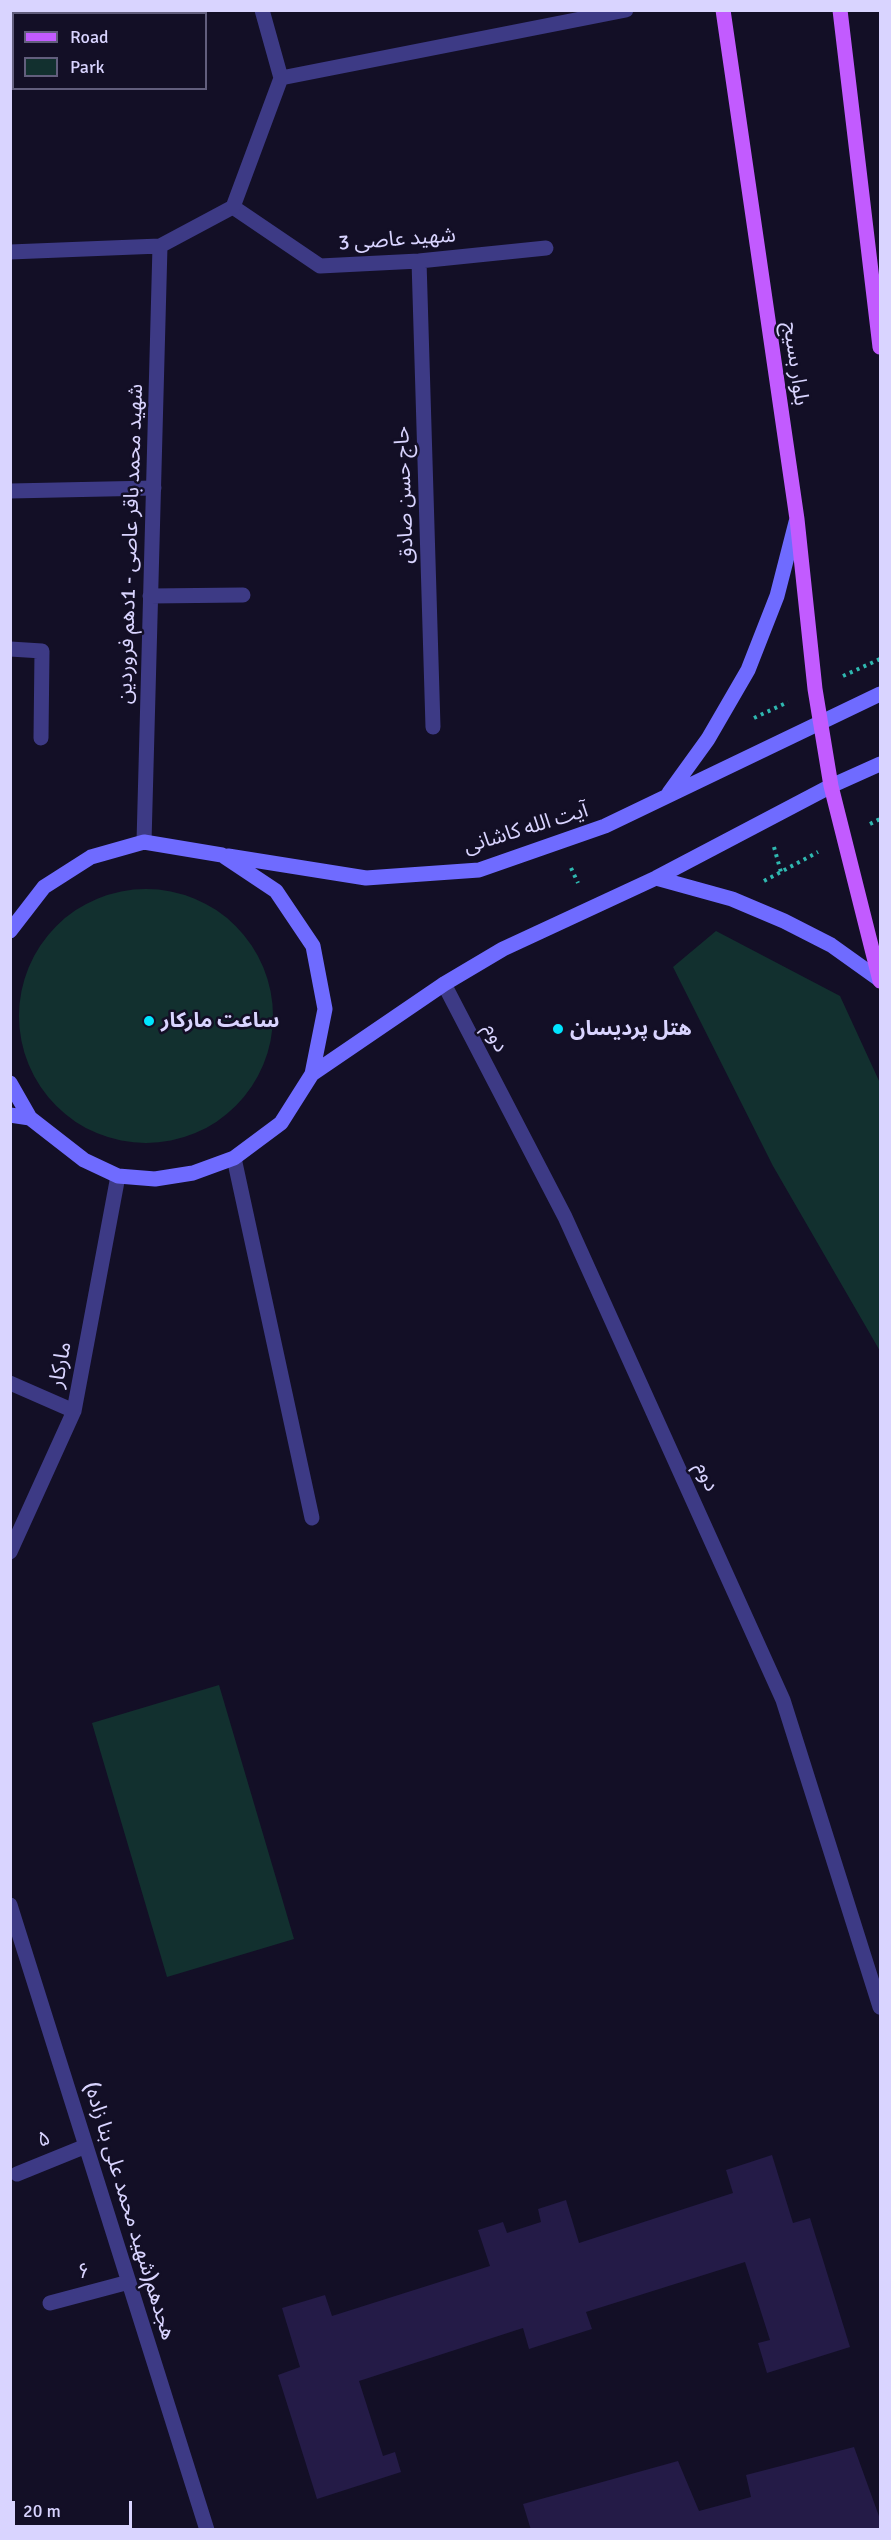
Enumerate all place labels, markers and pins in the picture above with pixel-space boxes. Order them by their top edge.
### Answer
place label: ساعت مارکار [161,1008,279,1034]
marker: ساعت مارکار [142,1014,156,1028]
place label: هتل پردیسان [570,1016,692,1042]
marker: هتل پردیسان [551,1022,565,1036]

